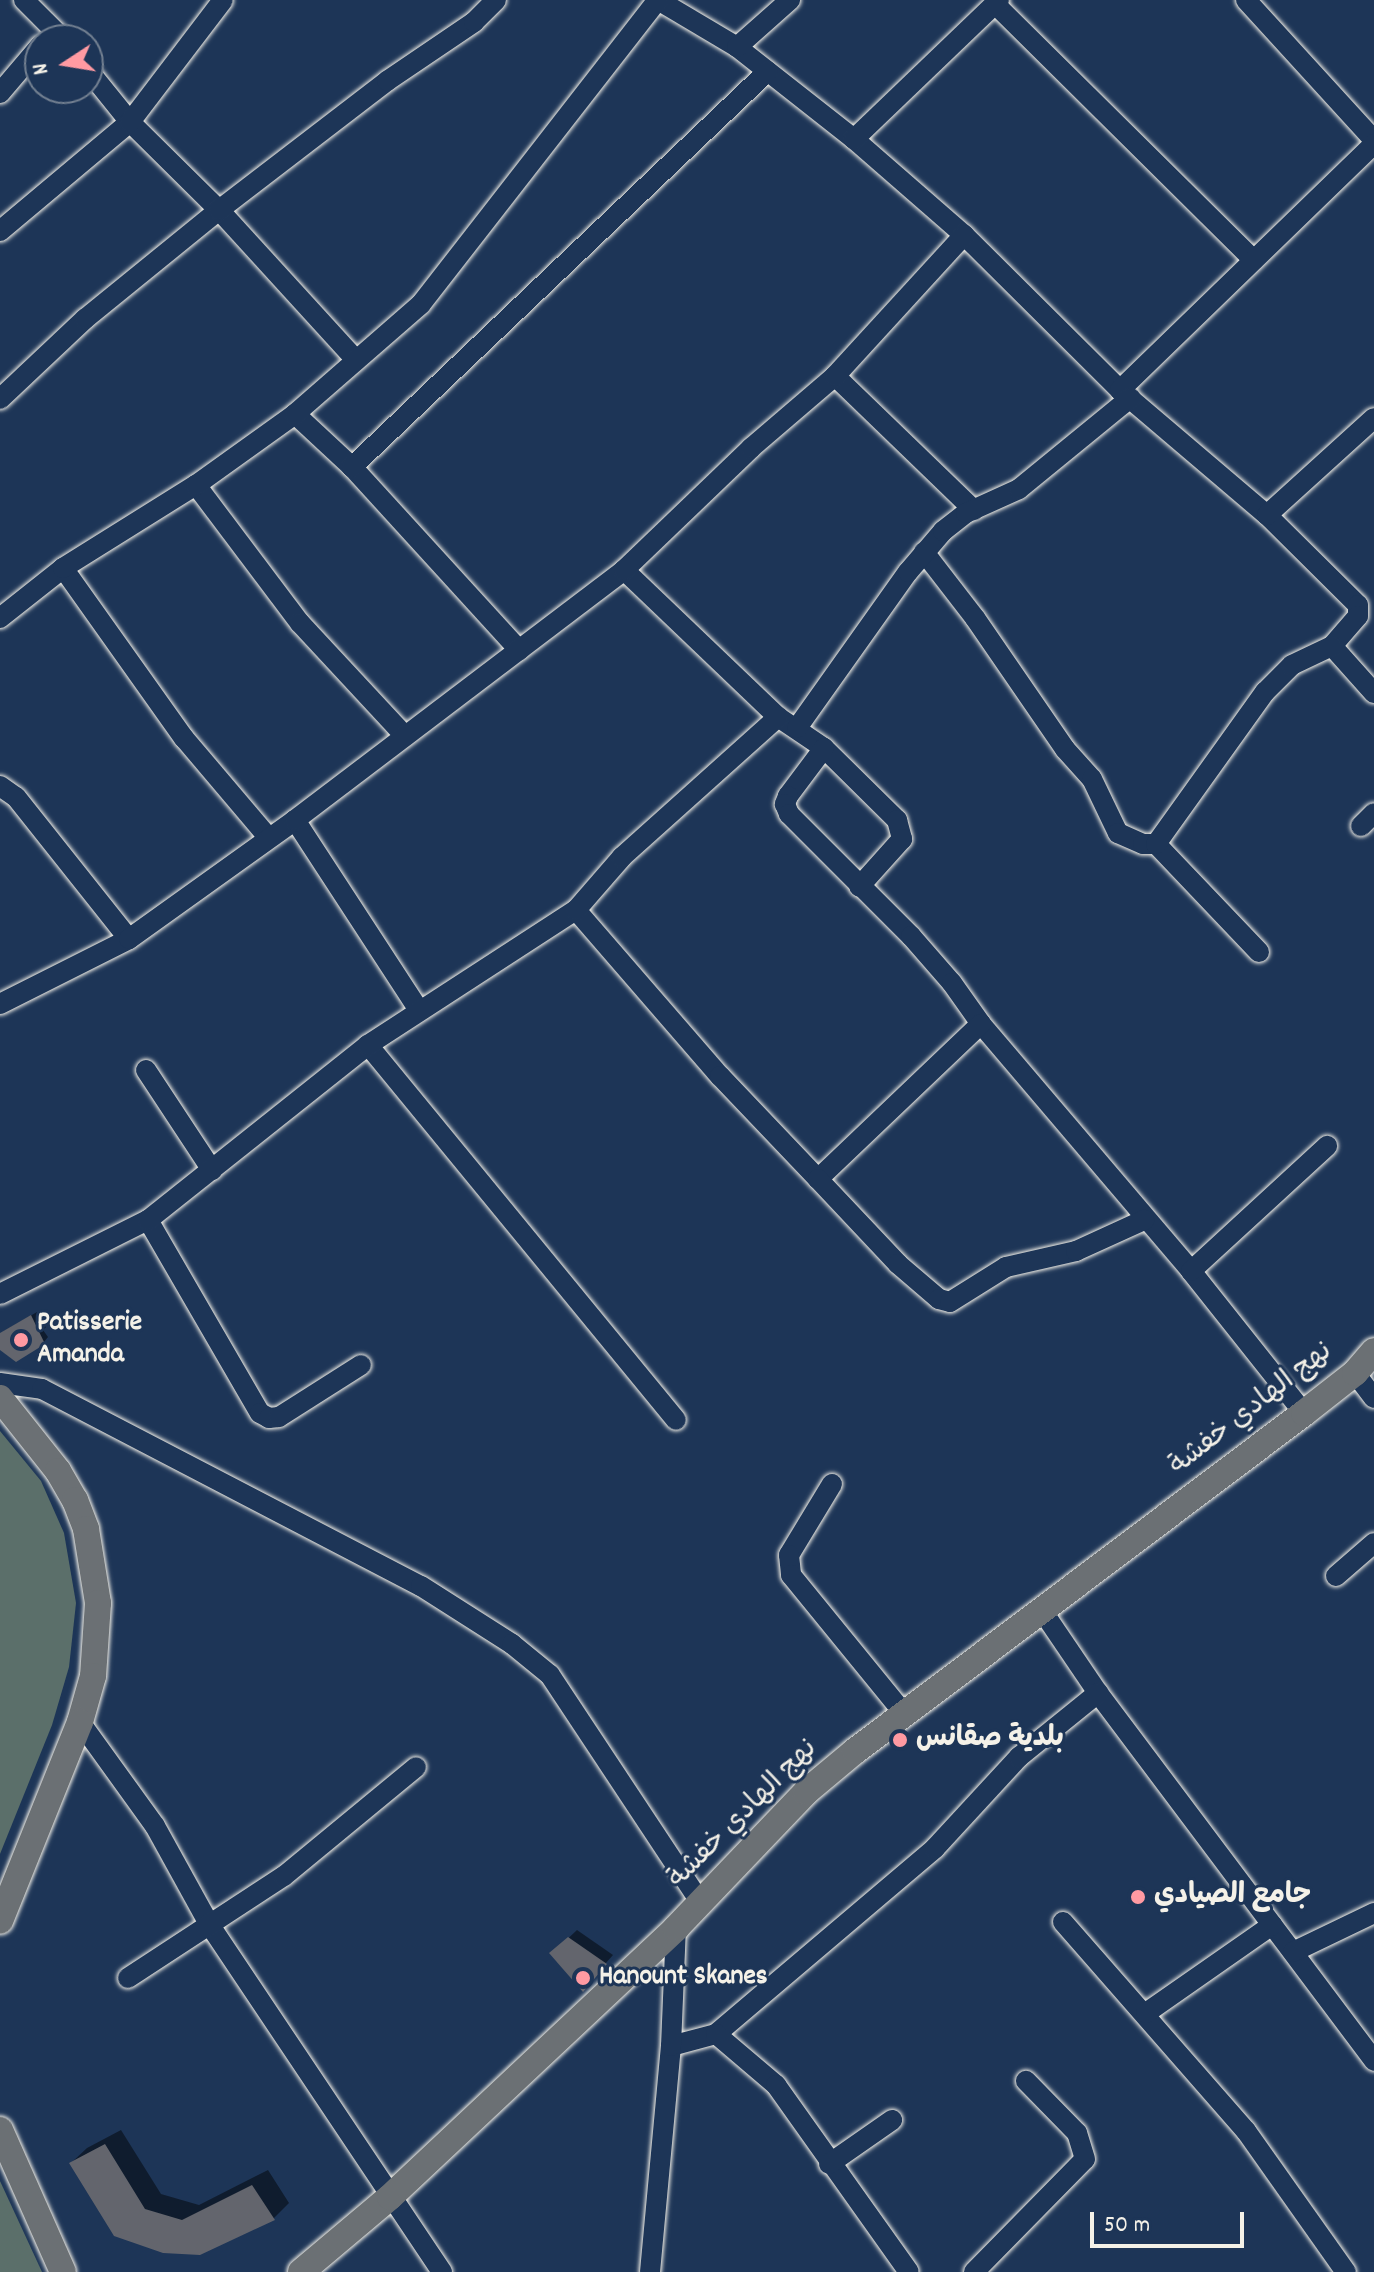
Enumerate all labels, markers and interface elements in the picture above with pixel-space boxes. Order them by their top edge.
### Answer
north arrow [24,24,104,104]
text: N [26,60,58,77]
place label: Patisserie Amanda [37,1307,142,1373]
marker: Patisserie Amanda [12,1331,30,1349]
street label: نهج الهادي خفشة [1164,1336,1340,1484]
place label: بلدية صقانس [916,1723,1064,1757]
marker: بلدية صقانس [891,1731,909,1749]
street label: نهج الهادي خفشة [662,1733,826,1897]
place label: جامع الصيادي [1154,1880,1311,1914]
marker: جامع الصيادي [1129,1888,1147,1906]
place label: Hanount Skanes [599,1961,768,1995]
marker: Hanount Skanes [574,1969,592,1987]
scale bar [1094,2196,1248,2246]
text: 50 m [1104,2209,1150,2243]

